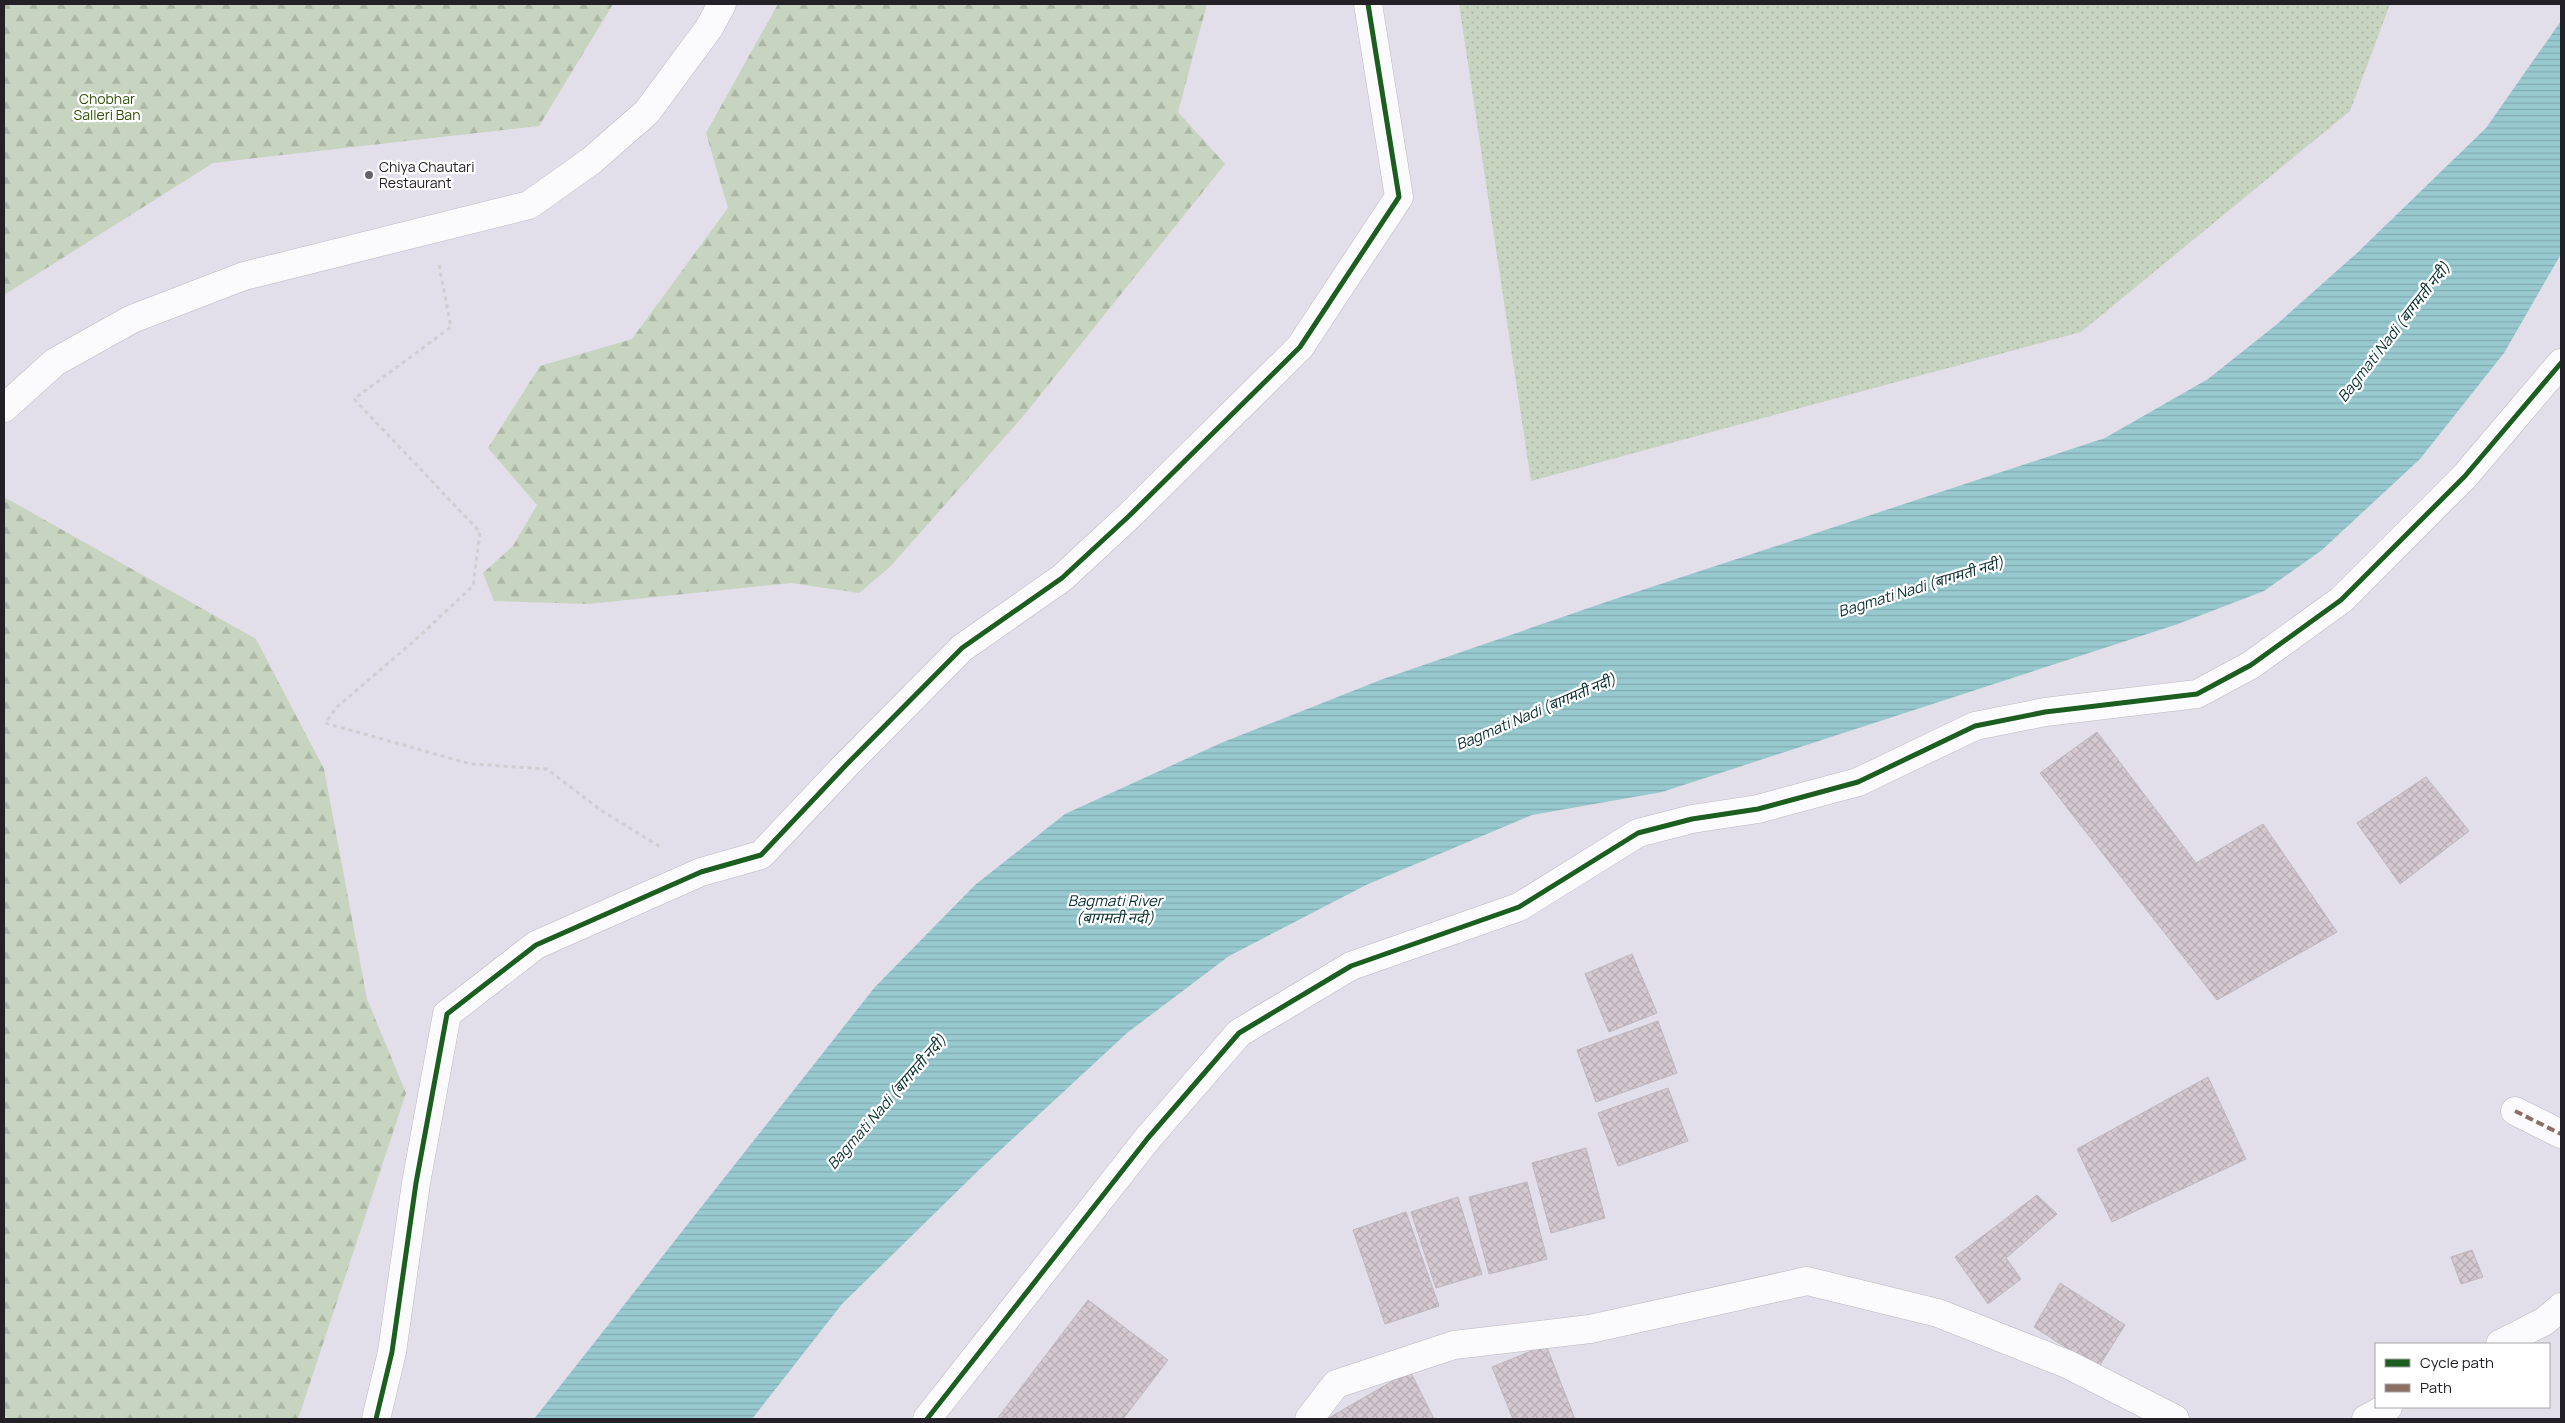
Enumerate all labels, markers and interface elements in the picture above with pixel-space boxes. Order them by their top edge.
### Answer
park label: Chobhar Salleri Ban [74,89,140,124]
place label: Chiya Chautari Restaurant [379,157,474,192]
marker: Chiya Chautari Restaurant [363,169,375,181]
water label: Bagmati Nadi (बागमती नदी) [2332,257,2455,406]
water label: Bagmati Nadi (बागमती नदी) [1835,551,2006,622]
water label: Bagmati Nadi (बागमती नदी) [1452,668,1619,755]
water label: Bagmati River (बागमती नदी) [1068,890,1165,928]
water label: Bagmati Nadi (बागमती नदी) [822,1030,951,1174]
legend [2375,1343,2550,1408]
text: Cycle path [2420,1352,2494,1373]
text: Path [2420,1377,2452,1398]

